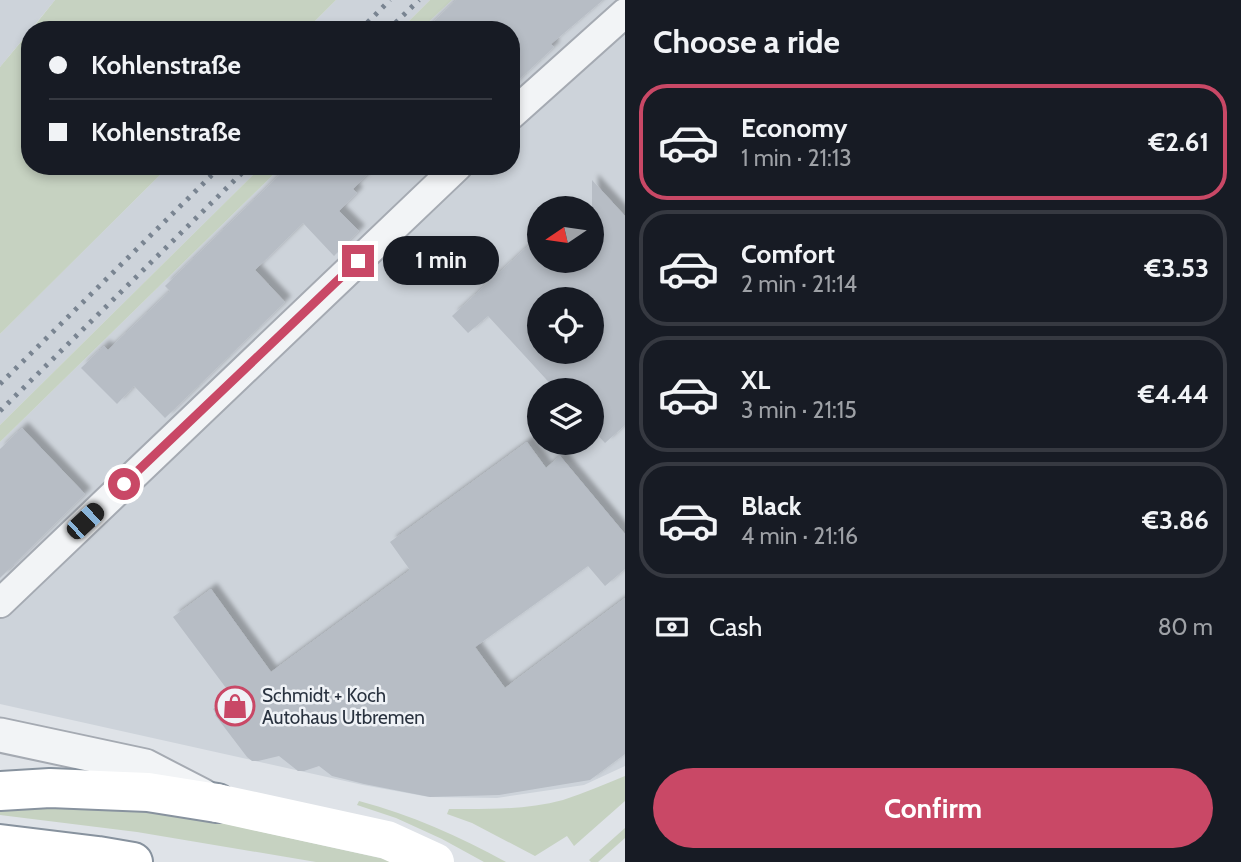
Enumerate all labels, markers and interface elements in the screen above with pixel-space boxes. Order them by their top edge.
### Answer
text: Choose a ride [653,22,840,61]
text: Kohlenstraße [91,49,241,81]
icon: car [657,111,720,174]
text: Economy [741,112,847,144]
text: Kohlenstraße [91,116,241,148]
text: €2.61 [1149,126,1209,158]
text: 1 min · 21:13 [741,144,852,172]
north arrow [527,196,604,273]
map controls [527,196,604,455]
callout: 1 min [382,236,498,286]
icon: car [657,237,720,300]
text: Comfort [741,238,835,270]
route end [342,245,374,277]
text: 1 min [415,246,467,274]
text: €3.53 [1145,252,1209,284]
text: 2 min · 21:14 [741,270,857,298]
button: locate [527,287,604,364]
icon: car [657,363,720,426]
text: XL [741,364,770,396]
button: layers [527,378,604,455]
text: €4.44 [1138,378,1209,410]
text: 3 min · 21:15 [741,396,857,424]
route start [108,468,140,500]
icon: car [657,489,720,552]
text: Black [741,490,801,522]
car [63,499,108,543]
text: €3.86 [1142,504,1209,536]
text: 4 min · 21:16 [741,522,858,550]
icon: cash [653,608,691,646]
text: Cash [709,611,762,643]
text: 80 m [1158,613,1213,641]
place label: Schmidt + Koch Autohaus Utbremen [262,684,425,729]
shop icon: Schmidt + Koch Autohaus Utbremen [214,685,256,727]
button: Confirm [653,768,1213,848]

